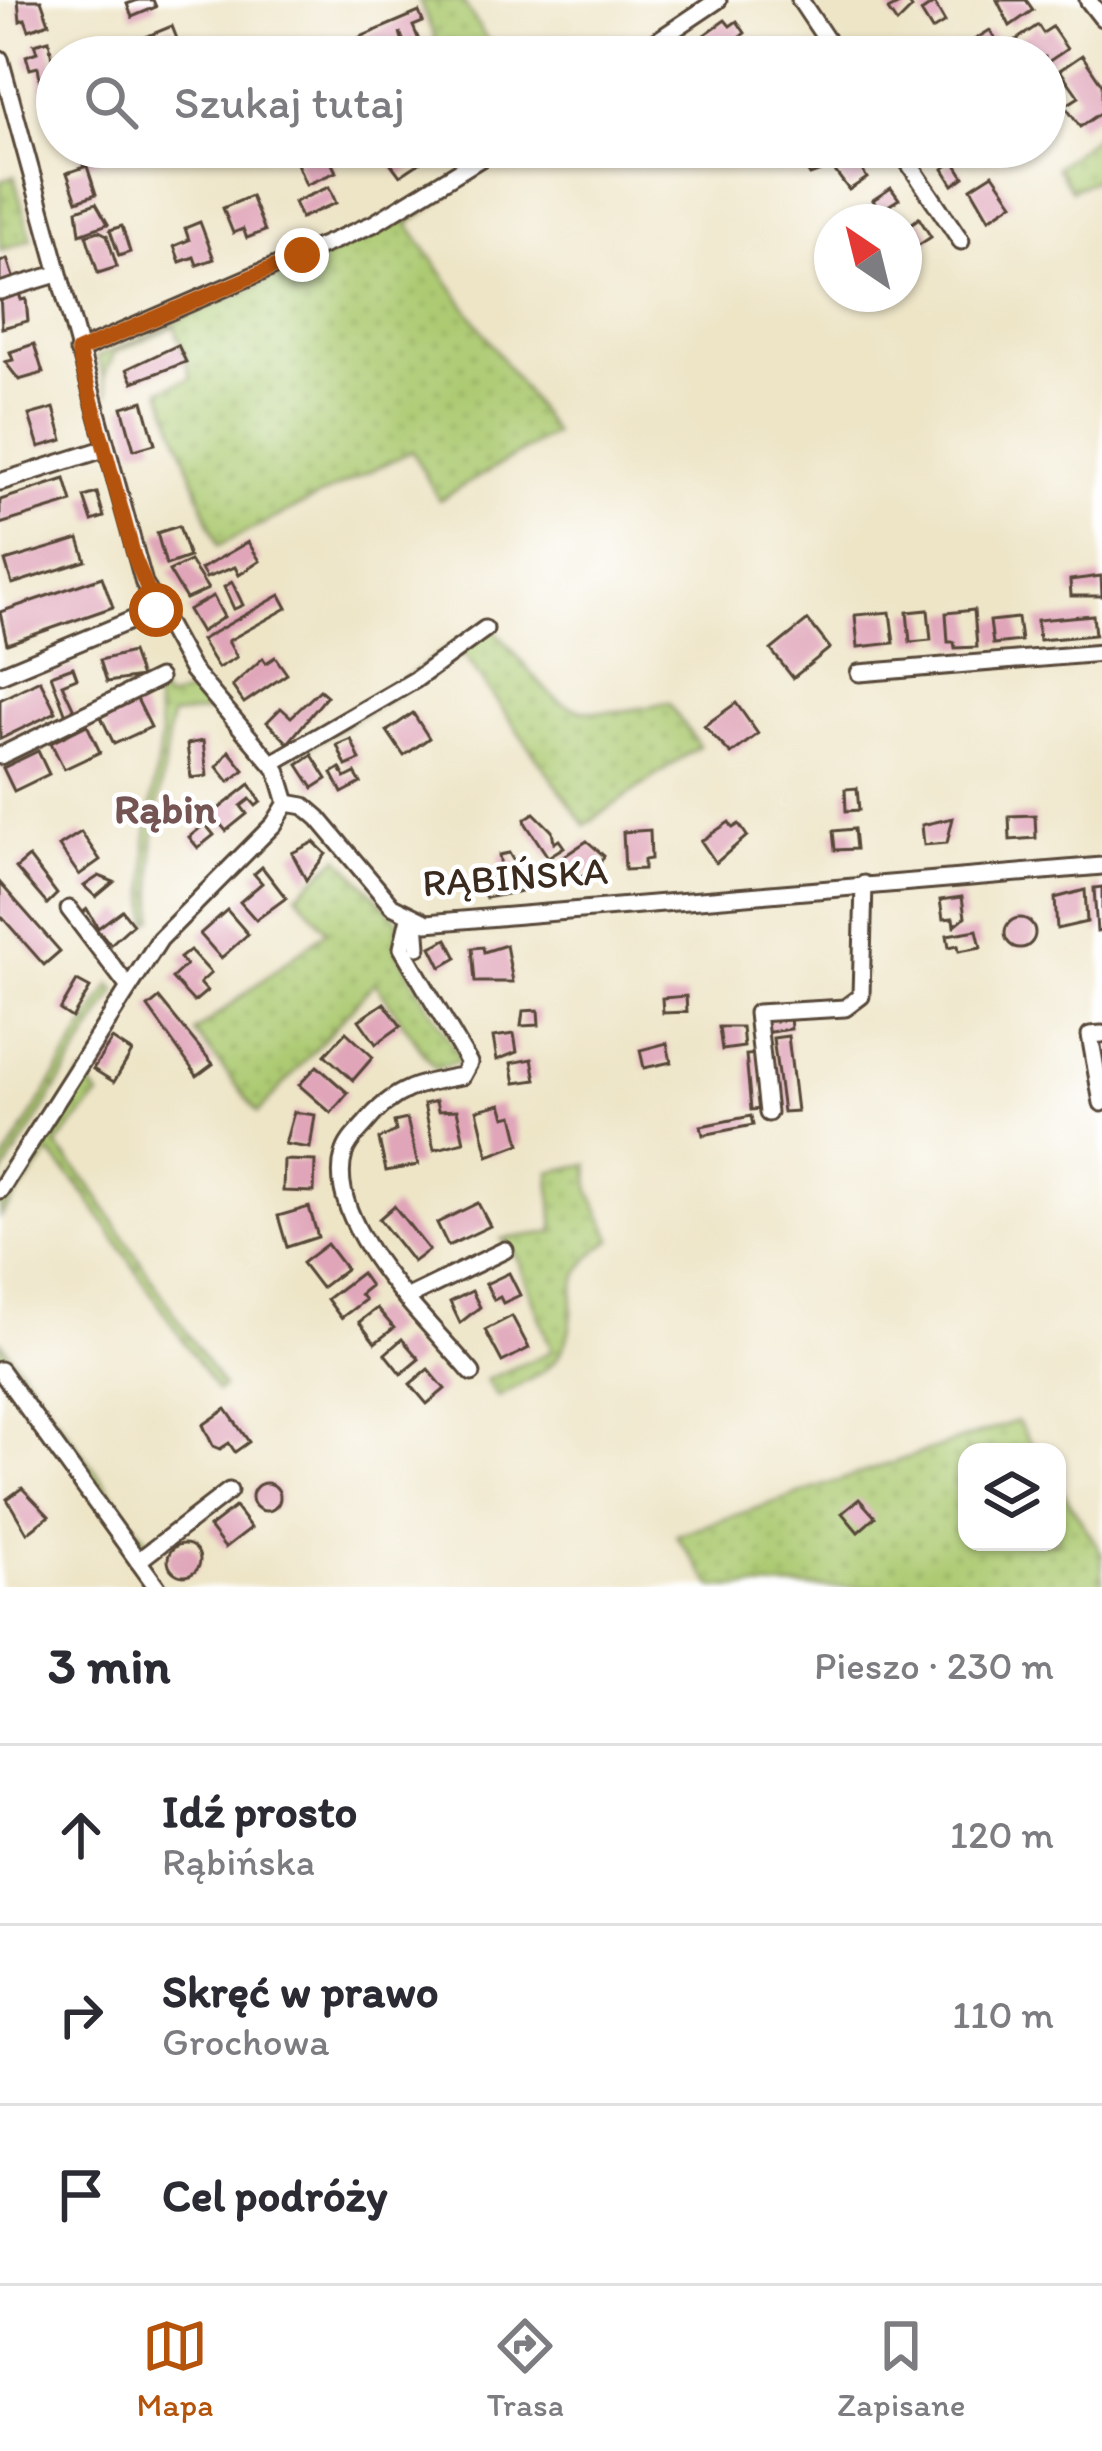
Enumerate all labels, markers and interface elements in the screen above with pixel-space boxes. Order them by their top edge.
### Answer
search box [36,36,1066,168]
icon: search [78,69,144,135]
text: Szukaj tutaj [174,75,405,129]
north arrow [814,204,922,312]
route end [275,228,329,282]
route start [129,583,183,637]
district label: Rąbin [114,783,217,834]
street label: RĄBIŃSKA [421,847,609,906]
map controls [958,1443,1066,1551]
button: layers [958,1443,1066,1551]
text: 3 min [48,1635,170,1696]
text: Pieszo · 230 m [814,1642,1054,1689]
text: Idź prosto [162,1784,357,1838]
icon: ahead [48,1802,114,1868]
text: 120 m [950,1811,1054,1858]
text: Rąbińska [162,1838,315,1885]
text: Skręć w prawo [162,1964,439,2018]
icon: right [48,1982,114,2048]
text: 110 m [952,1991,1054,2038]
text: Grochowa [162,2018,329,2065]
icon: arrive [48,2162,114,2228]
text: Cel podróży [162,2168,387,2222]
tab: Mapa [137,2313,213,2424]
tab: Trasa [487,2313,564,2424]
tab: Zapisane [837,2313,965,2424]

